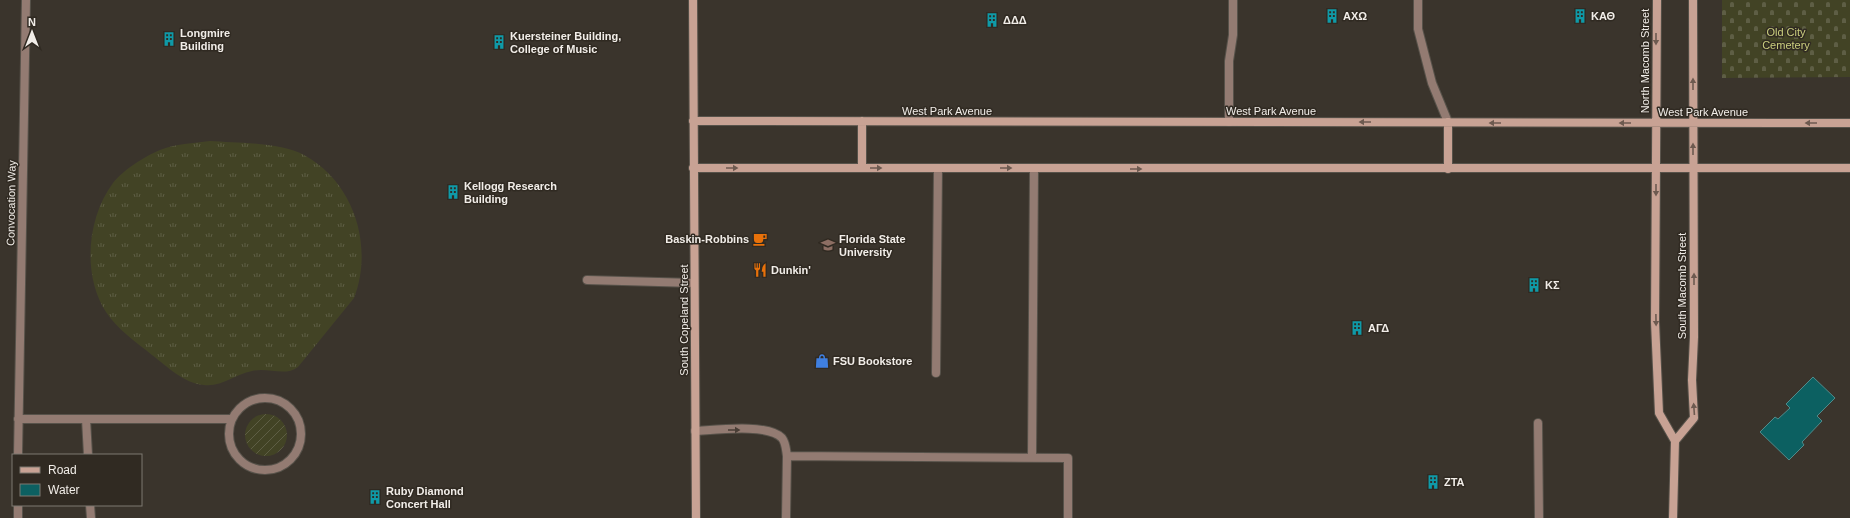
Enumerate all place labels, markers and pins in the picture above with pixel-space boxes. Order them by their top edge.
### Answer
building icon: ΑΧΩ [1324,8,1340,24]
building icon: ΚΑΘ [1572,8,1588,24]
place label: ΑΧΩ [1343,10,1367,22]
place label: ΚΑΘ [1591,10,1616,22]
building icon: ΔΔΔ [984,12,1000,28]
place label: ΔΔΔ [1003,14,1027,26]
place label: Longmire Building [180,27,230,52]
place label: Kuersteiner Building, College of Music [510,30,621,55]
building icon: Longmire Building [161,31,177,47]
building icon: Kuersteiner Building, College of Music [491,34,507,50]
place label: Kellogg Research Building [464,180,557,205]
building icon: Kellogg Research Building [445,184,461,200]
cafe icon: Baskin-Robbins [752,231,768,247]
place label: Baskin-Robbins [665,233,749,245]
place label: Florida State University [839,233,906,258]
school or university icon: Florida State University [820,237,836,253]
restaurant icon: Dunkin' [752,262,768,278]
place label: Dunkin' [771,264,811,276]
building icon: ΚΣ [1526,277,1542,293]
place label: ΚΣ [1545,279,1560,291]
building icon: ΑΓΔ [1349,320,1365,336]
place label: ΑΓΔ [1368,322,1389,334]
shop icon: FSU Bookstore [814,353,830,369]
place label: FSU Bookstore [833,355,912,367]
building icon: ΖΤΑ [1425,474,1441,490]
place label: ΖΤΑ [1444,476,1465,488]
place label: Ruby Diamond Concert Hall [386,485,464,510]
building icon: Ruby Diamond Concert Hall [367,489,383,505]

